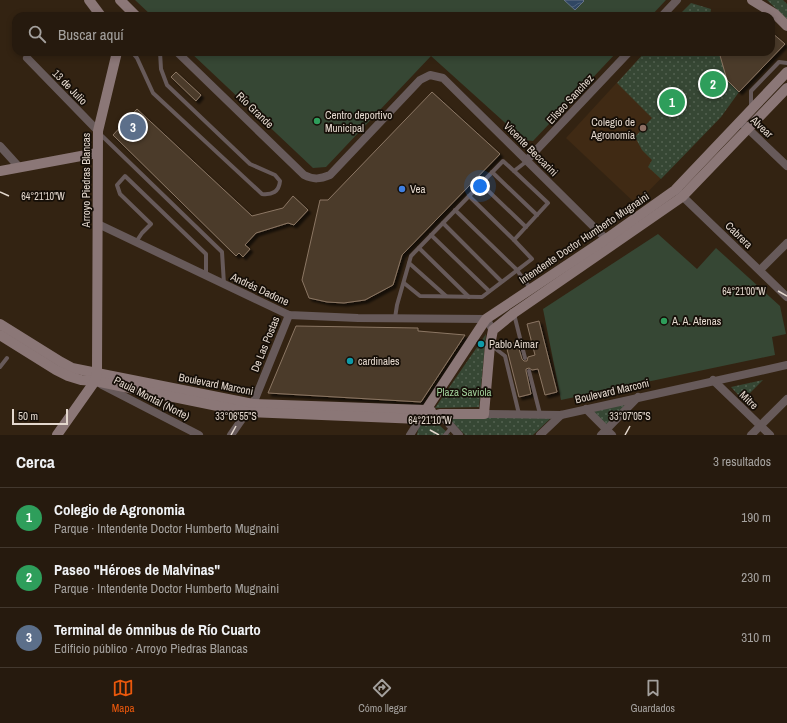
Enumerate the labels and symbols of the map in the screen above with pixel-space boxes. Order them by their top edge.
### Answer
street label: 13 de Julio [50,66,90,108]
pin: 2 [700,69,726,99]
street label: Eliseo Sanchez [544,71,597,127]
pin: 1 [659,87,685,117]
street label: Río Grande [233,89,277,131]
place label: Centro deportivo Municipal [325,108,392,135]
pin: 3 [120,112,146,142]
street label: Alvear [747,112,776,141]
place label: Colegio de Agronomía [590,115,635,142]
marker: Centro deportivo Municipal [312,116,322,126]
street label: Vicente Beccarini [501,119,561,179]
marker: Colegio de Agronomía [638,123,648,133]
street label: Arroyo Piedras Blancas [79,132,93,228]
your location [470,176,490,196]
place label: Vea [410,182,426,196]
marker: Vea [397,184,407,194]
street label: Intendente Doctor Humberto Mugnaini [516,189,652,287]
text: 64°21'10"W [21,190,65,203]
street label: Cabrera [722,219,756,251]
street label: Andrés Dadone [228,269,291,309]
text: 64°21'00"W [722,285,766,298]
street label: De Las Postas [248,314,283,374]
place label: A. A. Atenas [671,314,722,328]
marker: A. A. Atenas [659,316,669,326]
place label: Pablo Aimar [489,337,538,351]
marker: Pablo Aimar [476,339,486,349]
place label: cardinales [358,354,400,368]
marker: cardinales [345,356,355,366]
street label: Boulevard Marconi [178,370,254,398]
street label: Paula Montal (Norte) [112,373,192,423]
street label: Boulevard Marconi [574,376,650,406]
park label: Plaza Saviola [436,385,492,399]
street label: Mitre [737,388,761,412]
scale bar [12,407,68,426]
text: 33°06'55"S [215,410,257,423]
text: 33°07'05"S [609,410,651,423]
text: 64°21'10"W [408,414,452,427]

